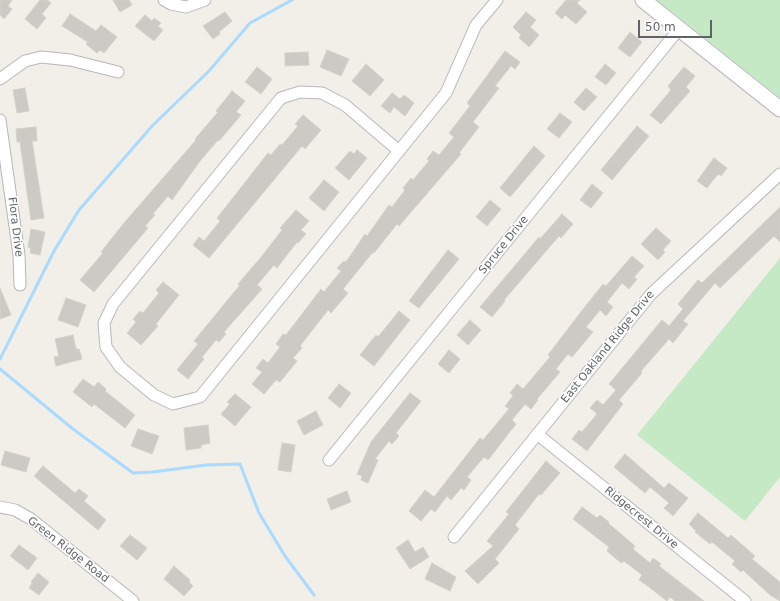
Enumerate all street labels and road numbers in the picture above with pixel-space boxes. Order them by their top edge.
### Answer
street label: Flora Drive [5,196,25,258]
street label: Spruce Drive [476,213,532,277]
street label: East Oakland Ridge Drive [559,288,657,406]
street label: Ridgecrest Drive [601,484,681,552]
street label: Green Ridge Road [25,514,111,586]

